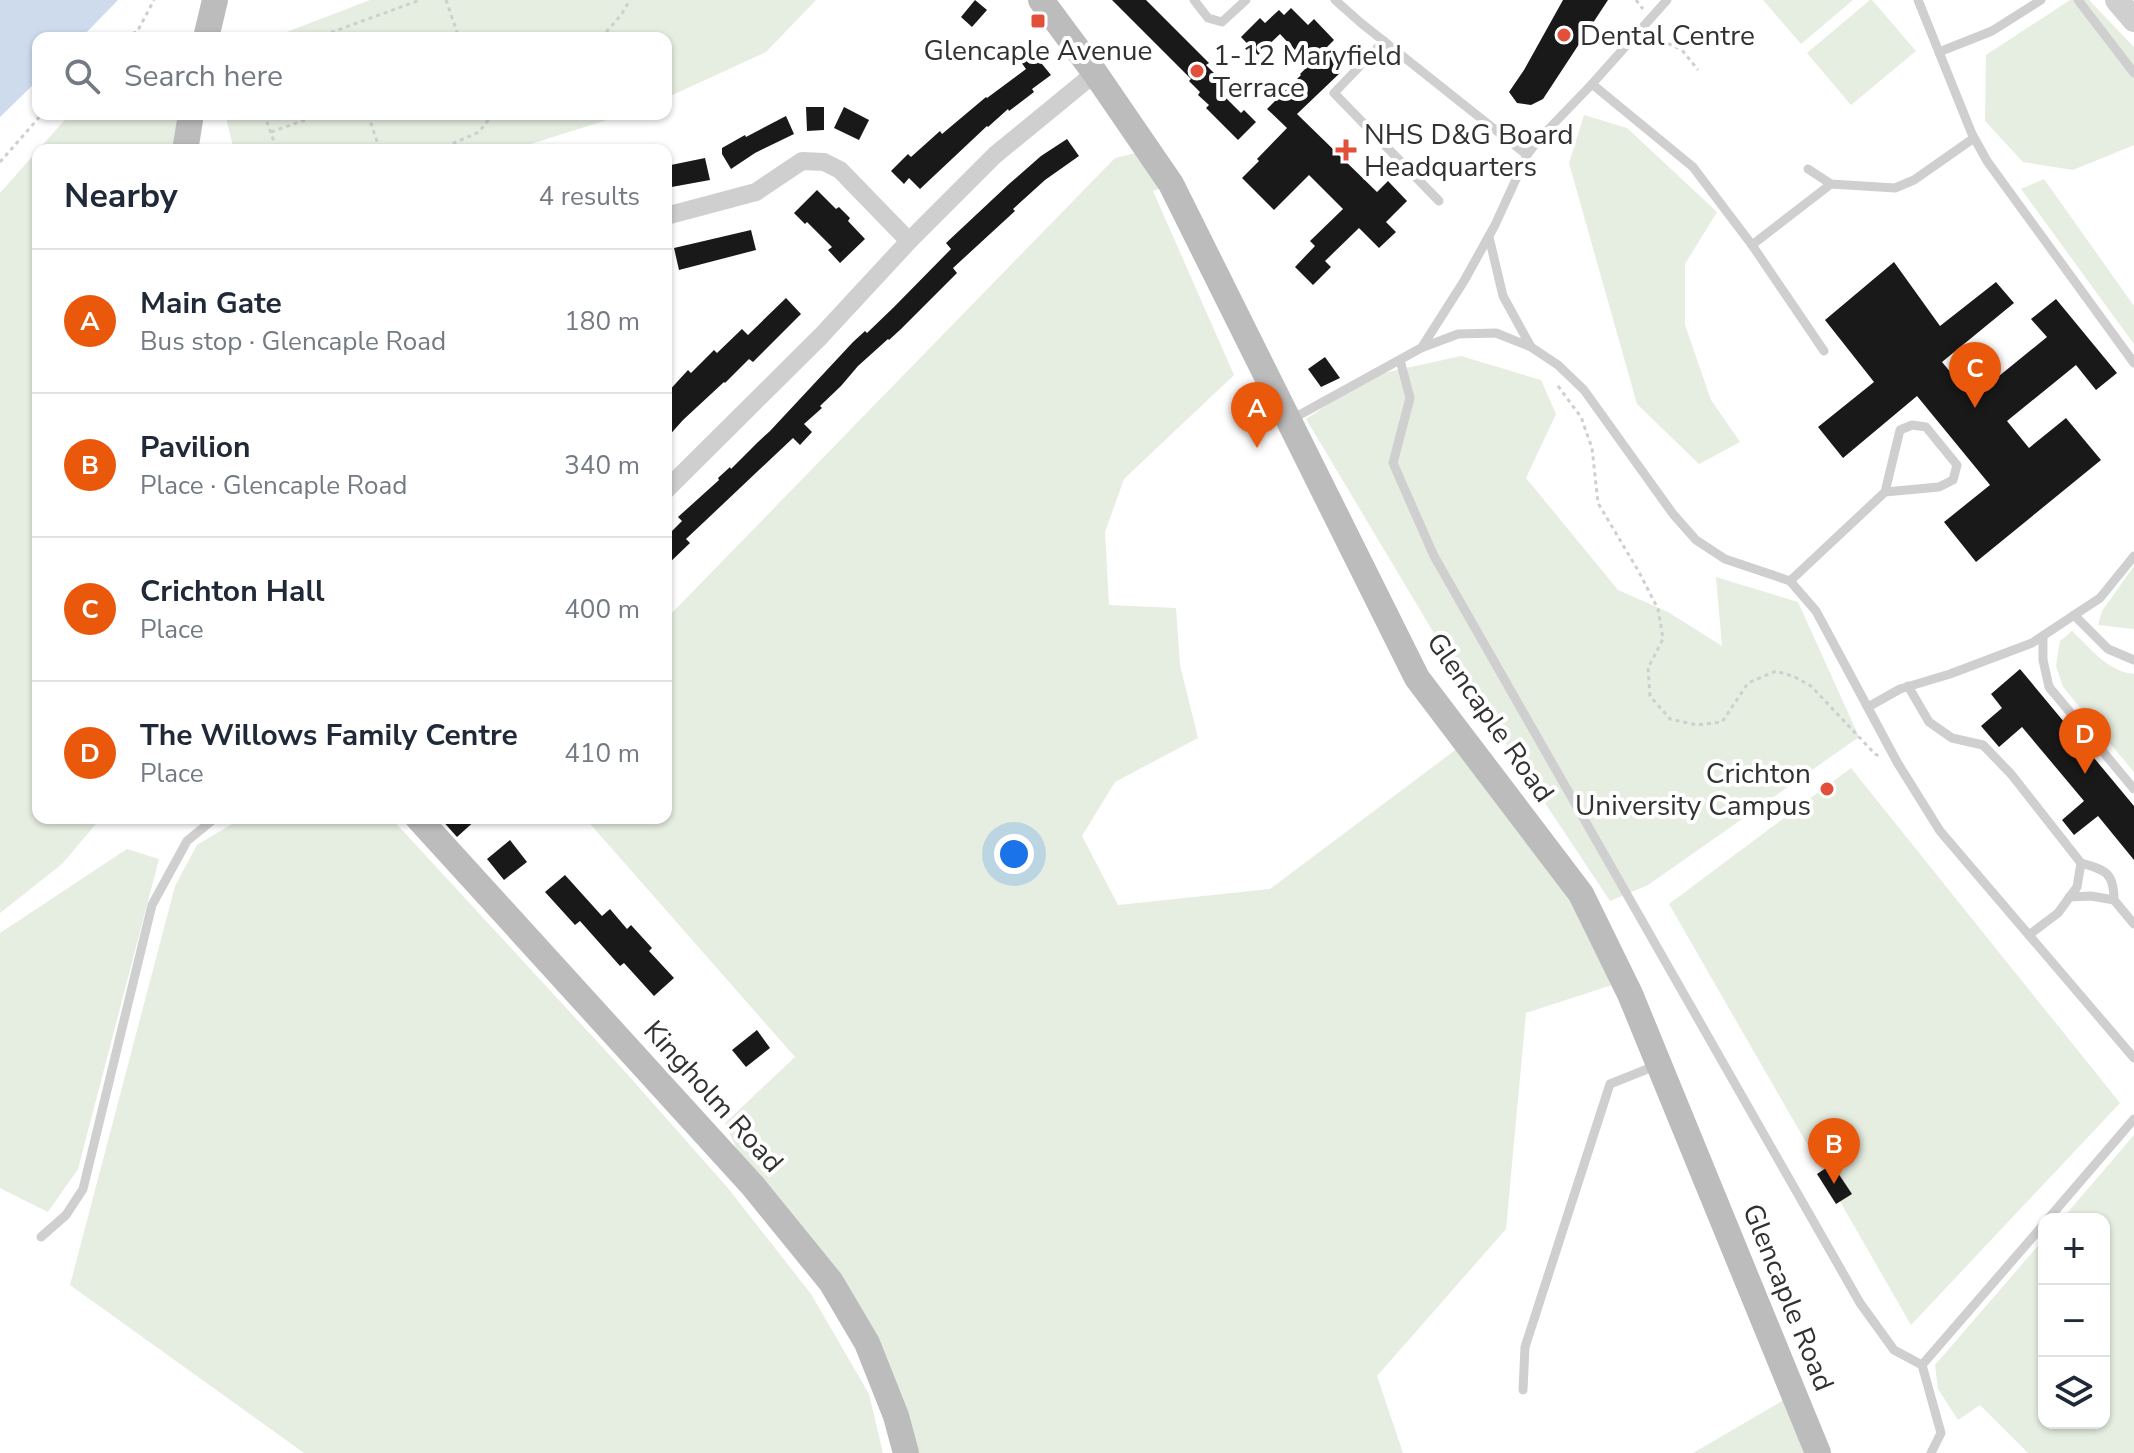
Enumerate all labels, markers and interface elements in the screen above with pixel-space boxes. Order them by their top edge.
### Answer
marker: Glencaple Avenue [1029,12,1047,30]
place label: Dental Centre [1580,17,1755,55]
marker: Dental Centre [1555,26,1573,44]
search box [32,32,672,120]
place label: Glencaple Avenue [924,32,1152,70]
place label: 1-12 Maryfield Terrace [1213,37,1402,107]
icon: search [60,54,104,98]
text: Search here [124,56,283,97]
marker: 1-12 Maryfield Terrace [1188,62,1206,80]
place label: NHS D&G Board Headquarters [1364,116,1574,186]
marker: NHS D&G Board Headquarters [1335,139,1357,161]
text: Nearby [64,173,178,219]
text: 4 results [539,179,640,214]
text: Main Gate [140,283,282,324]
text: A [80,304,100,339]
text: 180 m [564,304,640,339]
text: Bus stop · Glencaple Road [140,324,446,359]
pin: C [1949,342,2001,408]
pin: A [1231,382,1283,448]
text: Pavilion [140,427,251,468]
text: B [81,448,99,483]
text: 340 m [564,448,640,483]
text: Place · Glencaple Road [140,468,407,503]
text: Crichton Hall [140,571,325,612]
text: C [81,592,99,627]
text: 400 m [564,592,640,627]
text: Place [140,612,204,647]
street label: Glencaple Road [1418,625,1563,810]
pin: D [2059,708,2111,774]
text: The Willows Family Centre [140,715,518,756]
text: D [80,736,100,771]
text: 410 m [564,736,640,771]
place label: Crichton University Campus [1575,755,1811,825]
text: Place [140,756,204,791]
marker: Crichton University Campus [1818,780,1836,798]
your location [994,834,1034,874]
street label: Kingholm Road [635,1012,792,1181]
pin: B [1808,1118,1860,1184]
street label: Glencaple Road [1733,1198,1843,1397]
map controls [2038,1213,2110,1429]
button: + [2038,1213,2110,1285]
button: − [2038,1285,2110,1357]
button: layers [2038,1357,2110,1429]

